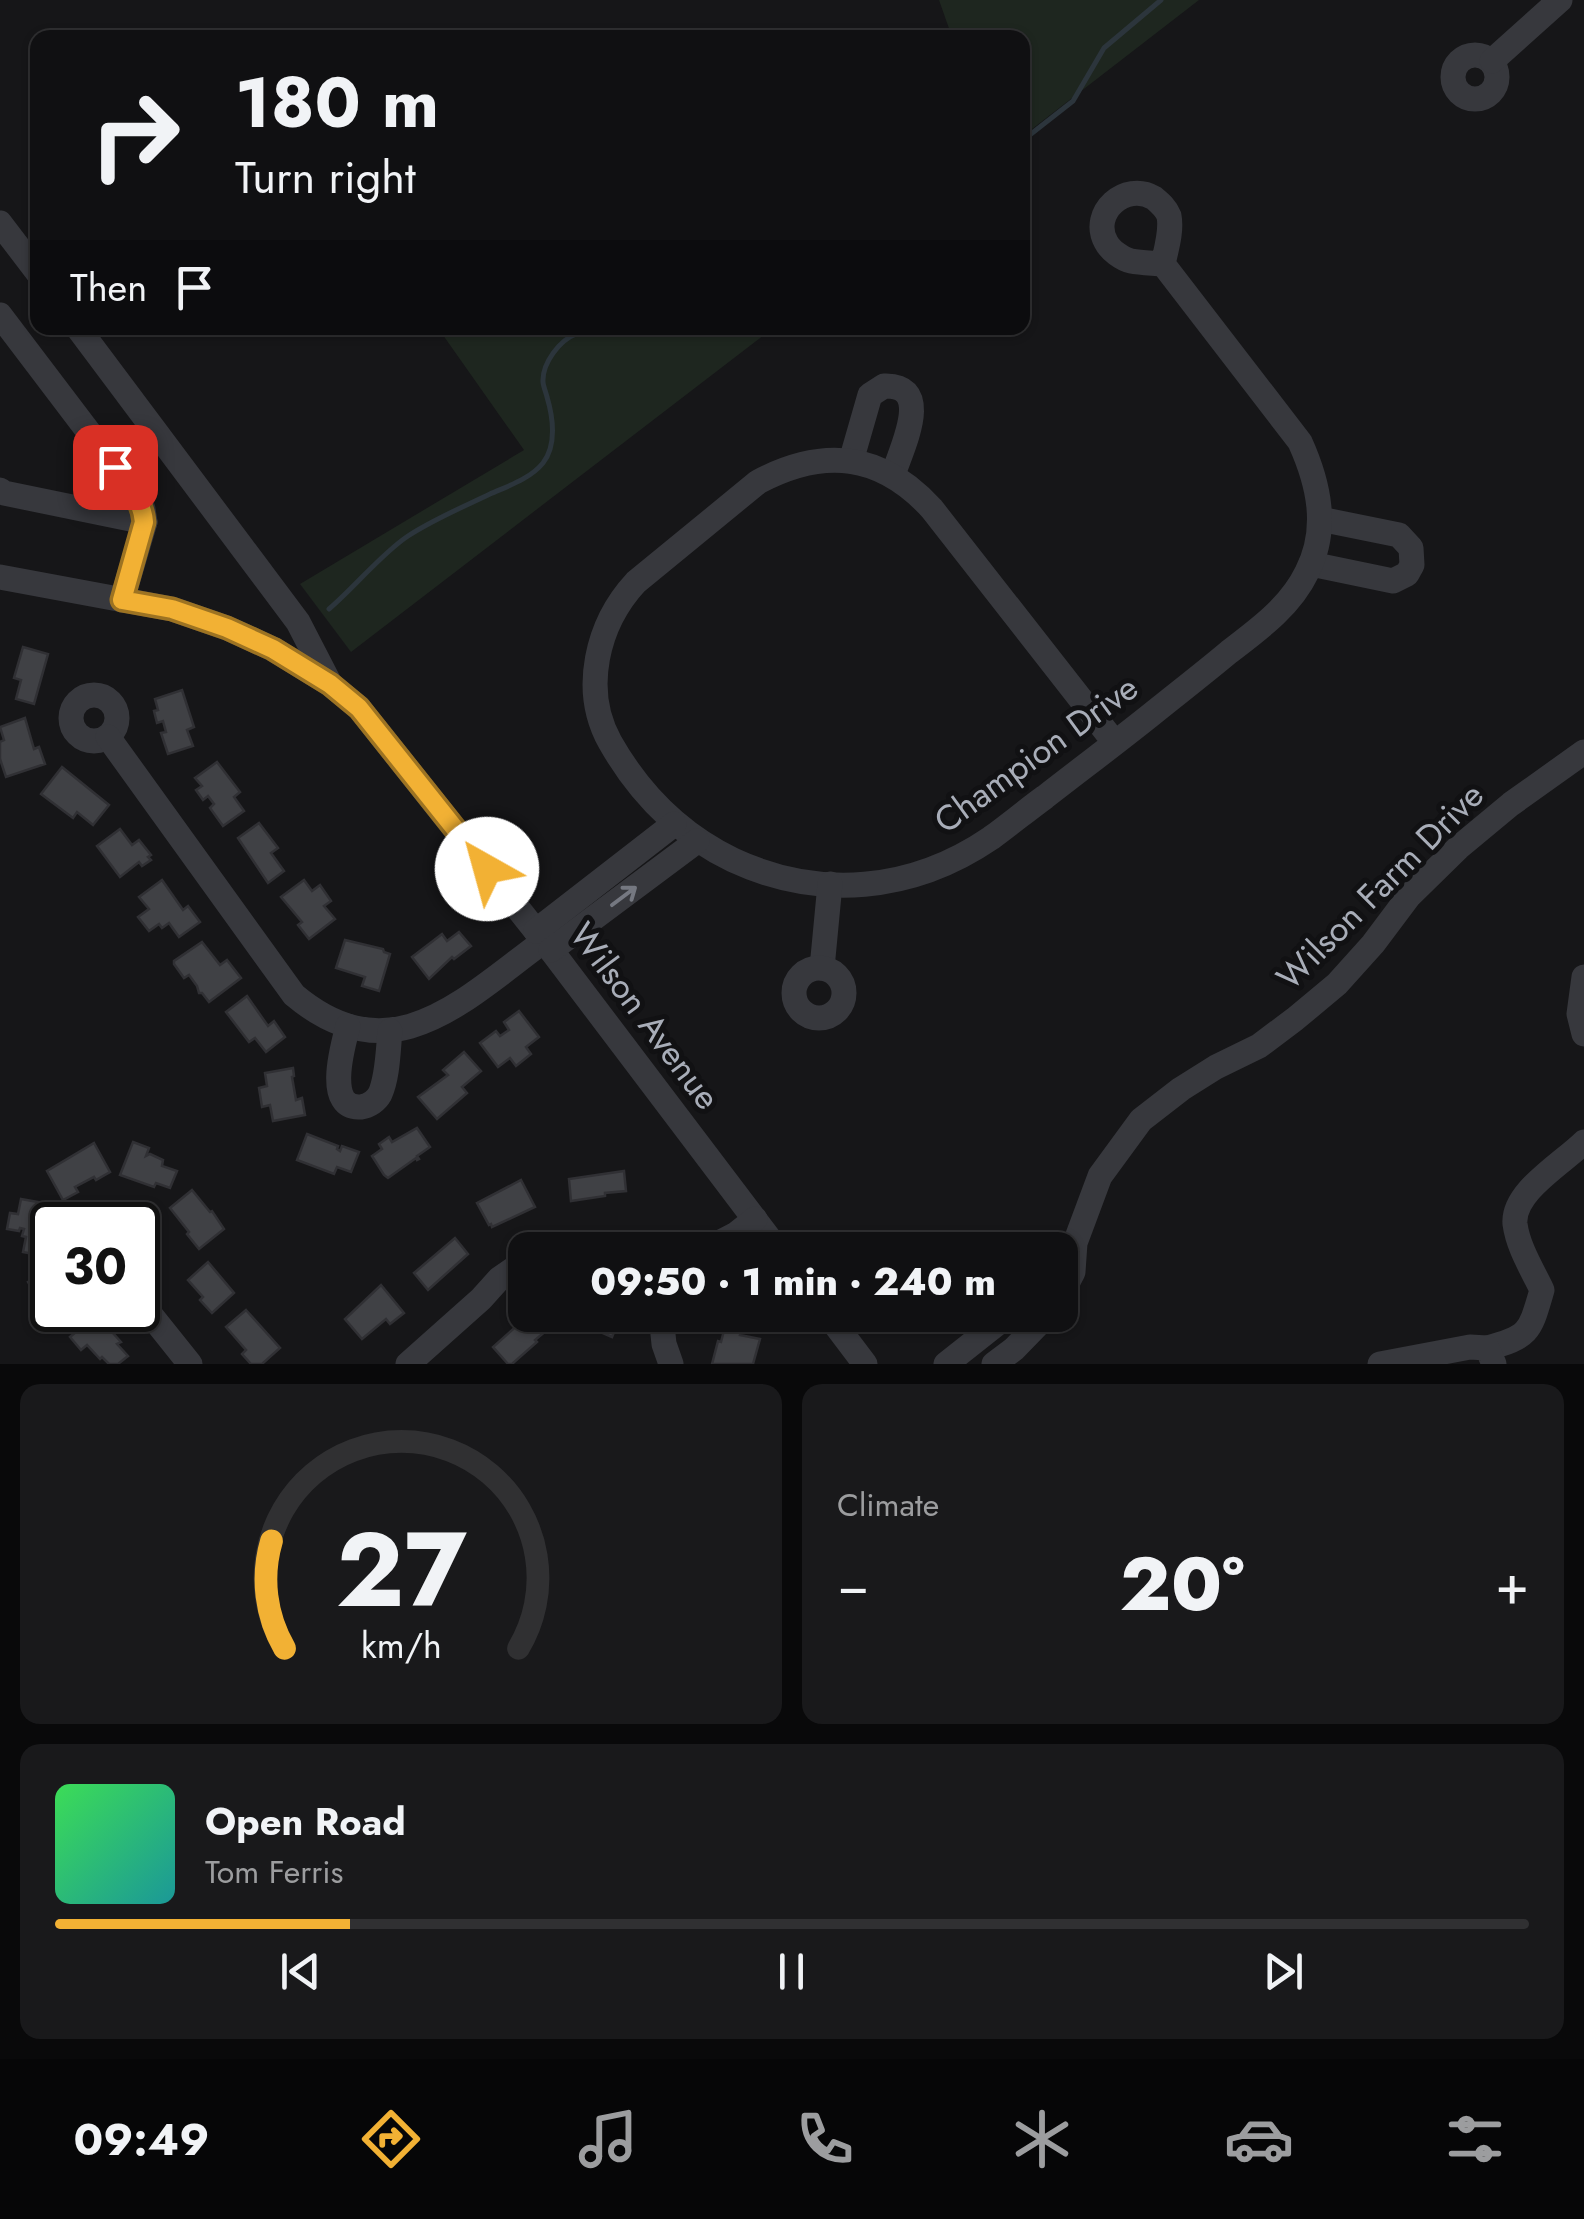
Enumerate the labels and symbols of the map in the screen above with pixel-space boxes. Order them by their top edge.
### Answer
pin [73,425,158,510]
street label: Champion Drive [924,663,1148,845]
street label: Wilson Farm Drive [1265,771,1495,1001]
position arrow [435,817,539,921]
one-way arrow [610,885,637,906]
street label: Wilson Avenue [558,912,732,1120]
speed limit sign: 30 [30,1202,160,1332]

